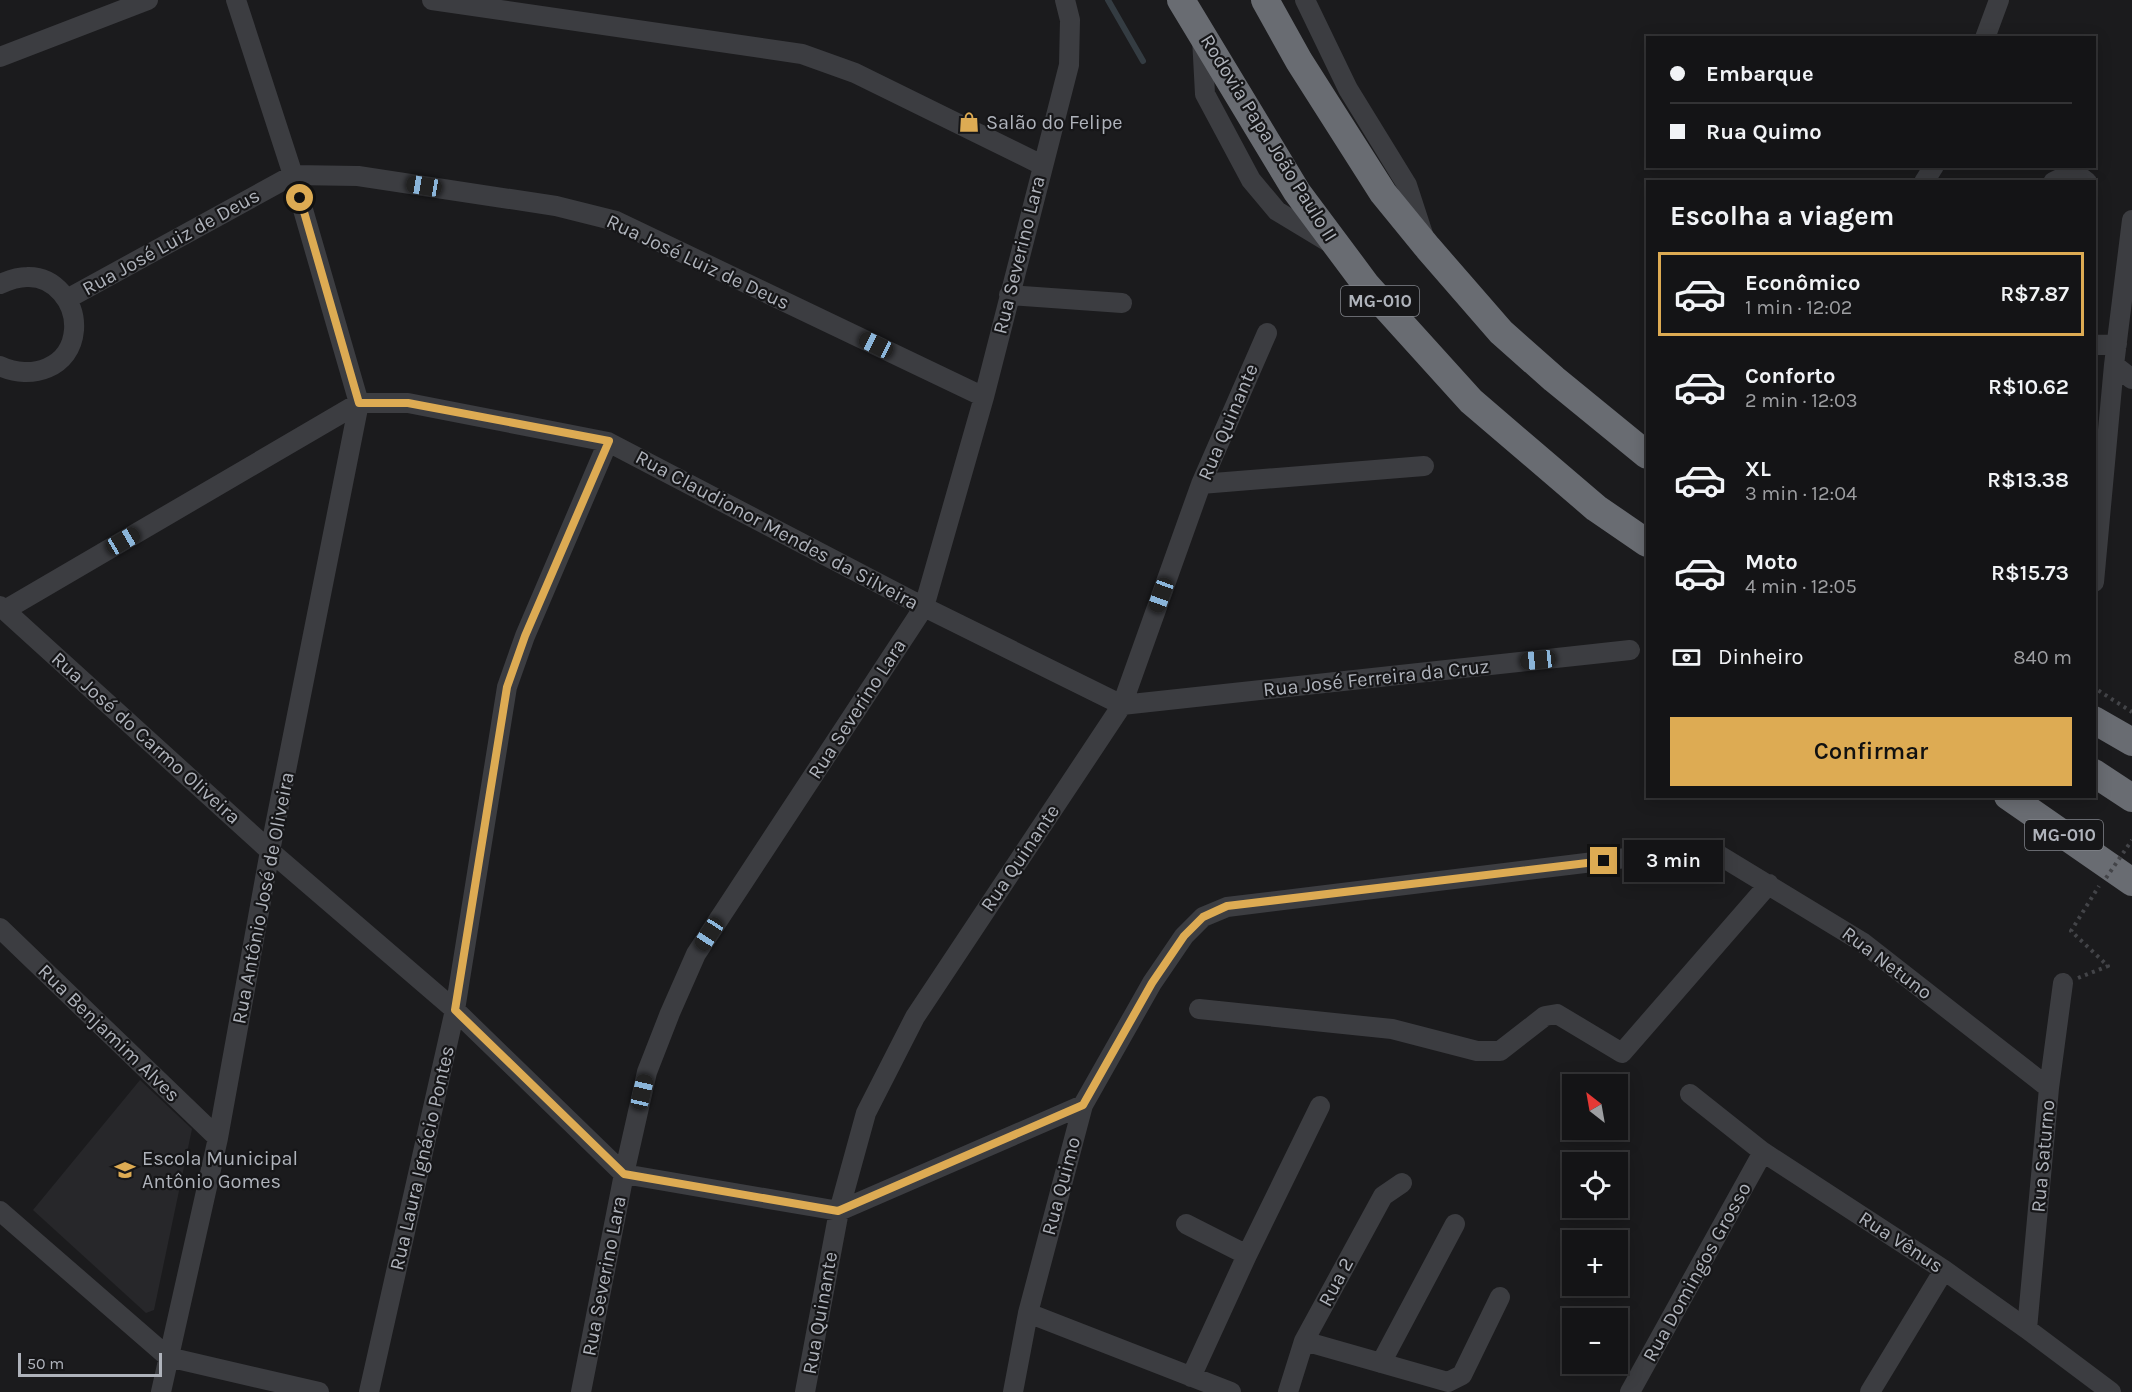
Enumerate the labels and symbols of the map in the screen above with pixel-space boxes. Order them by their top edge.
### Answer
street label: Rodovia Papa João Paulo II [1196,30,1342,246]
shop icon: Salão do Felipe [957,110,981,134]
place label: Salão do Felipe [986,111,1123,134]
street label: Rua Severino Lara [988,173,1050,337]
car [405,174,443,198]
street label: Rua José Luiz de Deus [78,184,264,300]
route start [286,184,313,211]
street label: Rua José Luiz de Deus [603,209,793,315]
road number: MG-010 [1341,286,1419,316]
car [856,329,896,361]
street label: Rua Quinante [1193,360,1263,484]
street label: Rua Claudionor Mendes da Silveira [632,445,922,615]
car [103,524,143,558]
car [1146,575,1176,615]
street label: Rua Severino Lara [803,635,911,783]
street label: Rua José do Carmo Oliveira [47,647,245,829]
car [1519,649,1557,671]
street label: Rua José Ferreira da Cruz [1262,655,1490,701]
street label: Rua Antônio José de Oliveira [227,770,299,1026]
street label: Rua Quinante [976,800,1064,916]
road number: MG-010 [2025,820,2103,850]
callout: 3 min [1625,840,1724,882]
route end [1590,847,1617,874]
car [692,914,726,954]
street label: Rua Netuno [1837,922,1937,1004]
street label: Rua Benjamim Alves [33,959,185,1107]
street label: Rua Laura Ignácio Pontes [385,1043,459,1273]
car [629,1072,655,1112]
north arrow [1562,1074,1628,1140]
street label: Rua Saturno [2027,1099,2059,1213]
street label: Rua Quimo [1037,1134,1085,1238]
place label: Escola Municipal Antônio Gomes [142,1147,298,1193]
school or university icon: Escola Municipal Antônio Gomes [113,1158,137,1182]
street label: Rua Domingos Grosso [1638,1178,1756,1366]
street label: Rua Severino Lara [577,1194,631,1358]
street label: Rua Vênus [1855,1206,1947,1278]
street label: Rua Quinante [798,1250,842,1376]
street label: Rua 2 [1314,1254,1358,1310]
scale bar [18,1350,162,1378]

